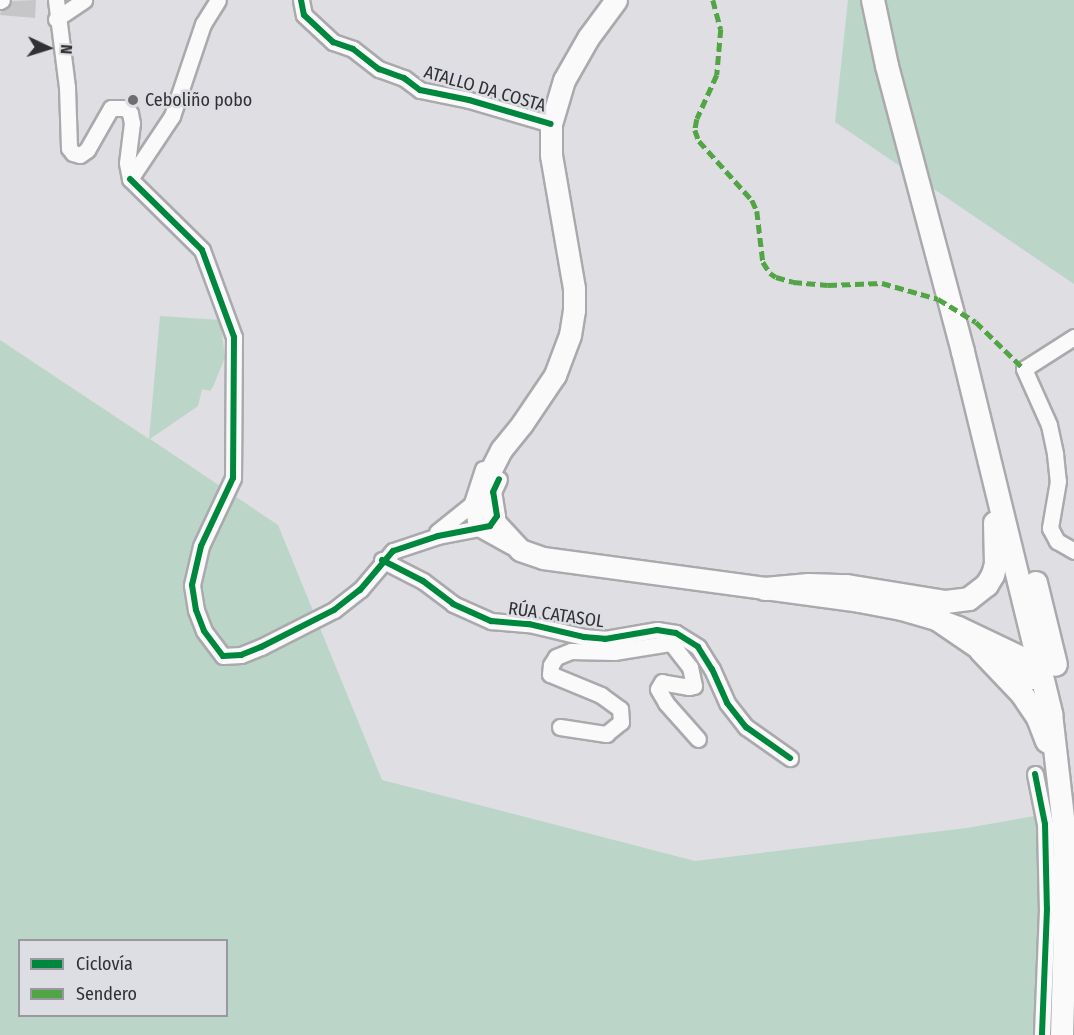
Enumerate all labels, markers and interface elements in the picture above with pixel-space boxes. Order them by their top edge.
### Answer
north arrow [18,18,78,78]
text: N [57,44,76,55]
street label: ATALLO DA COSTA [422,61,548,117]
place label: Ceboliño pobo [145,89,252,111]
marker: Ceboliño pobo [126,93,140,107]
street label: RÚA CATASOL [507,598,605,632]
legend [18,939,228,1017]
text: Ciclovía [76,953,133,975]
text: Sendero [76,983,137,1005]

